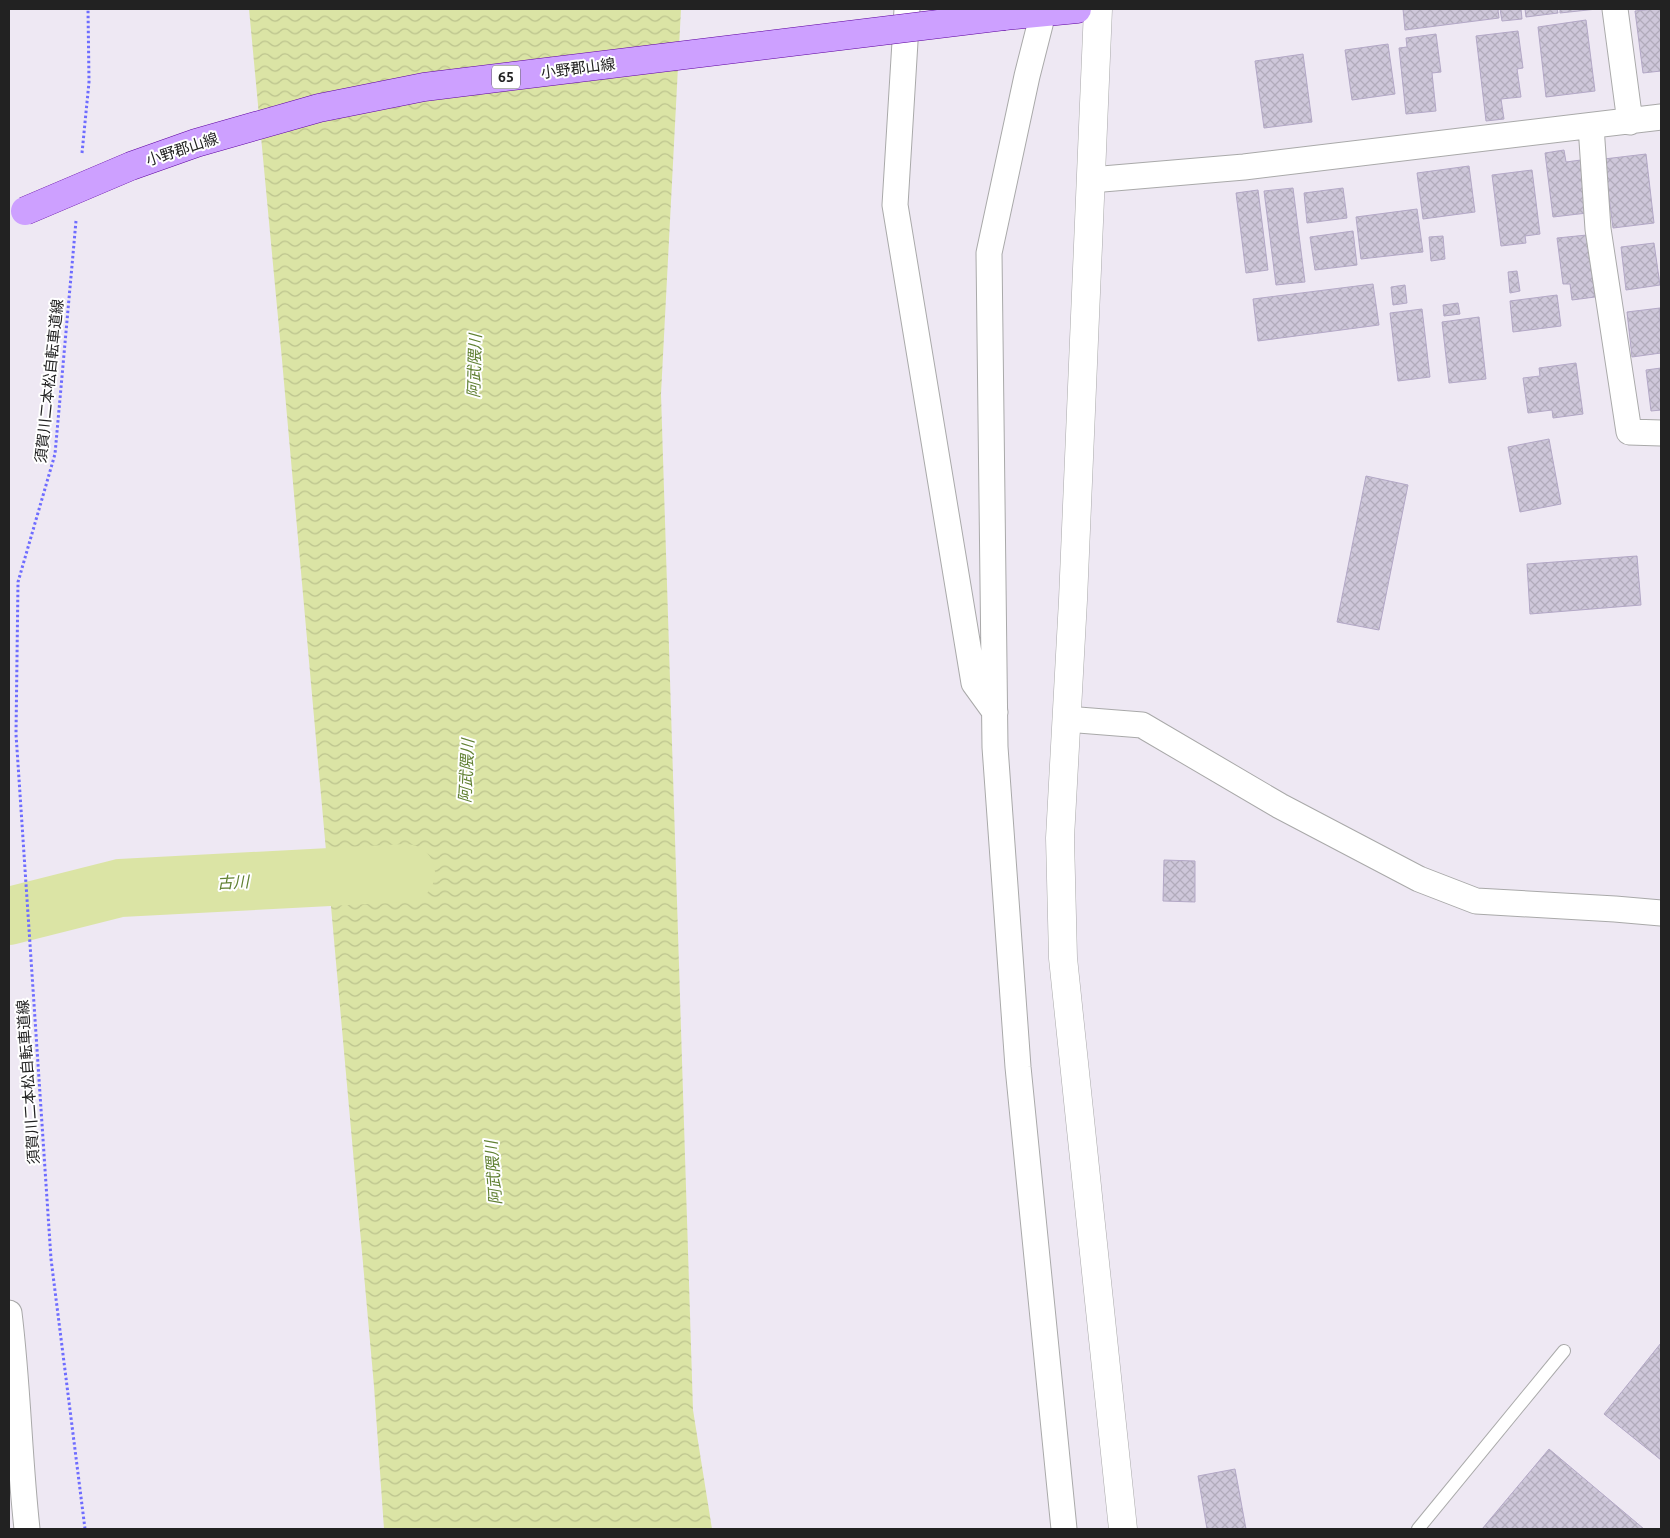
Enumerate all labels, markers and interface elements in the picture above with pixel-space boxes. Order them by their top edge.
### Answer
street label: 小野郡山線 [540,55,616,81]
road number: 65 [492,66,520,88]
street label: 小野郡山線 [144,129,220,169]
street label: 須賀川二本松自転車道線 [32,298,66,464]
water label: 阿武隈川 [464,332,484,398]
water label: 阿武隈川 [455,737,477,803]
water label: 古川 [217,872,251,892]
street label: 須賀川二本松自転車道線 [14,999,42,1165]
water label: 阿武隈川 [482,1138,504,1206]

